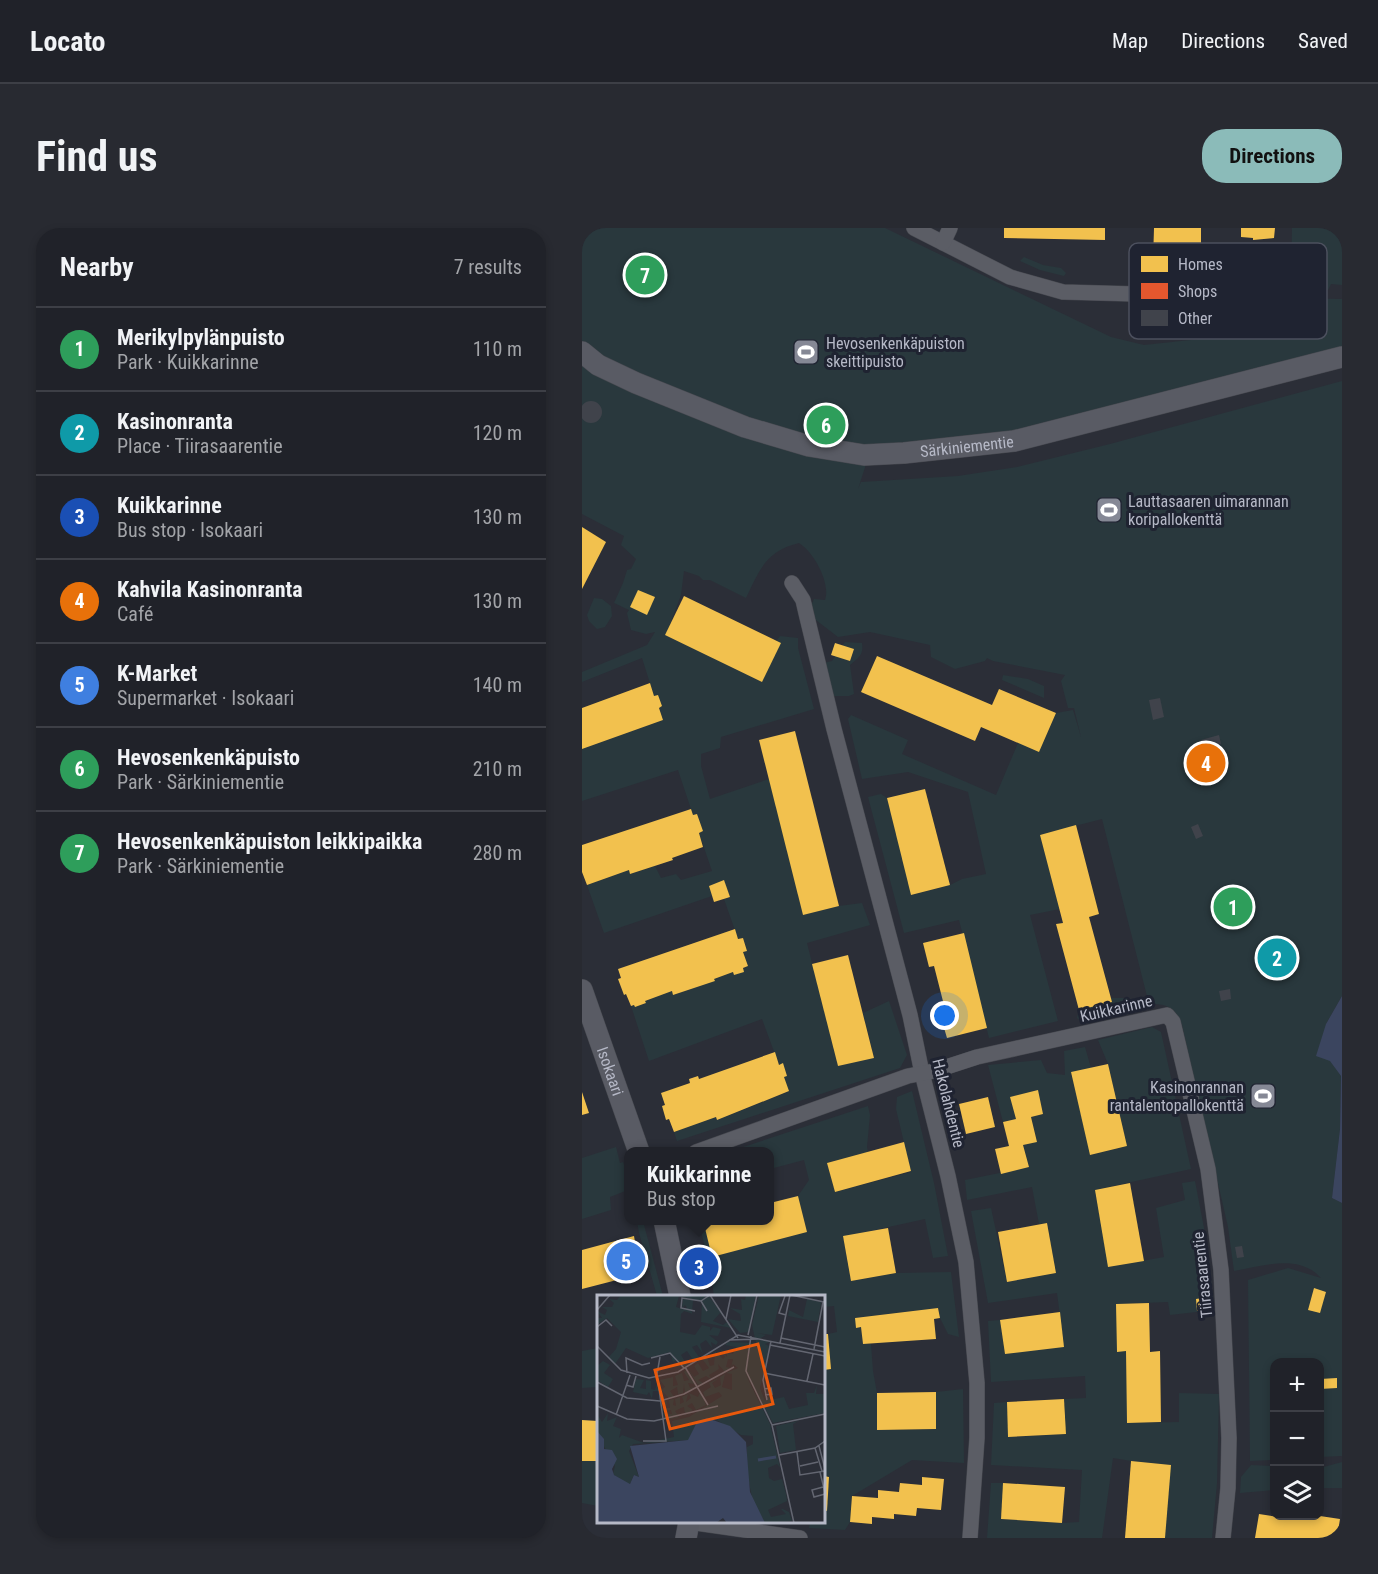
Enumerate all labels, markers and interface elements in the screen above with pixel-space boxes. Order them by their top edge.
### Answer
text: Locato [30,25,106,58]
text: Map [1112,29,1148,53]
text: Directions [1181,29,1265,53]
text: Saved [1298,29,1348,53]
button: Directions [1202,129,1342,183]
text: Find us [36,132,157,181]
legend [1129,243,1327,339]
text: Nearby [60,252,134,282]
pin: 7 [626,252,664,298]
text: 7 results [454,255,522,279]
text: Homes [1178,255,1223,274]
text: Shops [1178,282,1217,301]
text: Other [1178,309,1213,328]
text: Merikylpylänpuisto [117,325,285,350]
place label: Hevosenkenkäpuiston skeittipuisto [826,334,965,371]
text: 1 [74,337,85,361]
text: 110 m [473,337,522,361]
sports icon: Hevosenkenkäpuiston skeittipuisto [791,337,821,367]
text: Park · Kuikkarinne [117,350,259,374]
pin: 6 [806,402,846,448]
text: Kasinonranta [117,409,233,434]
text: 2 [74,421,85,445]
text: 120 m [473,421,522,445]
street label: Särkiniementie [919,432,1015,461]
text: Place · Tiirasaarentie [117,434,283,458]
place label: Lauttasaaren uimarannan koripallokenttä [1128,492,1289,529]
text: Kuikkarinne [117,493,222,518]
sports icon: Lauttasaaren uimarannan koripallokenttä [1094,495,1124,525]
text: 3 [74,505,85,529]
text: 130 m [473,505,522,529]
text: Bus stop · Isokaari [117,518,263,542]
text: Kahvila Kasinonranta [117,577,303,602]
text: 4 [74,589,85,613]
text: 130 m [473,589,522,613]
text: Café [117,602,153,626]
text: K-Market [117,661,197,686]
text: 5 [74,673,85,697]
text: 140 m [473,673,522,697]
text: Supermarket · Isokaari [117,686,294,710]
pin: 4 [1186,740,1226,786]
text: Hevosenkenkäpuisto [117,745,300,770]
text: 6 [74,757,85,781]
text: 210 m [473,757,522,781]
text: Park · Särkiniementie [117,770,284,794]
text: Hevosenkenkäpuiston leikkipaikka [117,829,422,854]
text: 7 [74,841,85,865]
text: 280 m [473,841,522,865]
text: Park · Särkiniementie [117,854,284,878]
pin: 1 [1214,884,1252,930]
pin: 2 [1258,936,1296,980]
street label: Kuikkarinne [1078,991,1154,1026]
your location [930,1001,959,1030]
street label: Isokaari [593,1044,627,1098]
street label: Hakolahdentie [928,1057,969,1150]
place label: Kasinonrannan rantalentopallokenttä [1110,1078,1244,1115]
sports icon: Kasinonrannan rantalentopallokenttä [1248,1081,1278,1111]
popup [624,1147,774,1225]
text: Kuikkarinne [647,1162,751,1187]
text: Bus stop [647,1187,716,1211]
street label: Tiirasaarentie [1189,1231,1216,1319]
pin: 5 [606,1238,645,1284]
pin: 3 [680,1244,718,1290]
inset map [597,1295,825,1523]
map controls [1270,1358,1324,1520]
button: + [1270,1358,1324,1412]
button: − [1270,1412,1324,1466]
button: layers [1270,1466,1324,1520]

